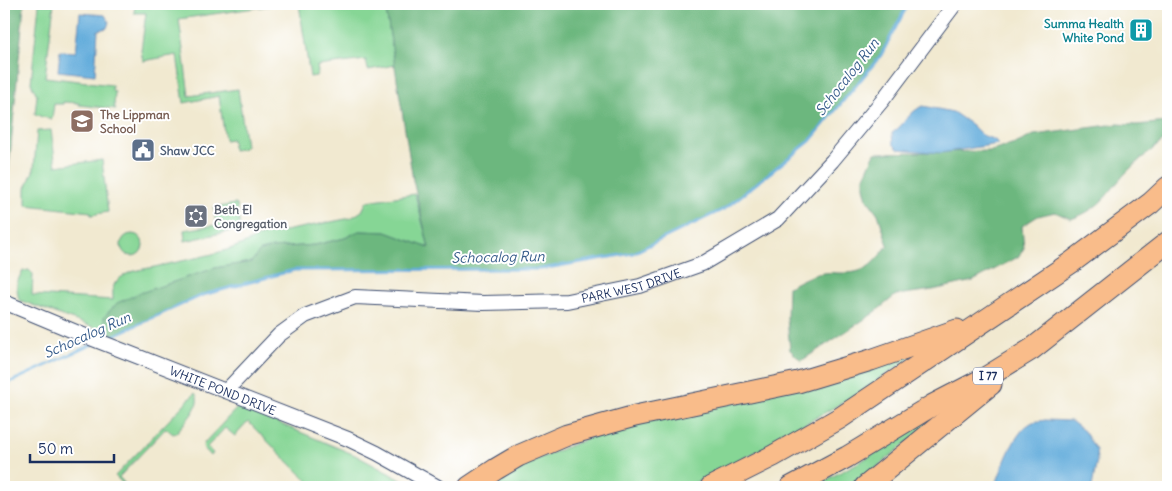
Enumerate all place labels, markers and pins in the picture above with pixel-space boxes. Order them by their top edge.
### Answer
place label: Summa Health White Pond [1044,16,1124,45]
building icon: Summa Health White Pond [1128,17,1154,43]
place label: The Lippman School [100,107,170,136]
school or university icon: The Lippman School [69,108,95,134]
public building icon: Shaw JCC [130,137,156,163]
place label: Shaw JCC [160,143,215,158]
place label: Beth El Congregation [214,202,287,232]
synagogue icon: Beth El Congregation [183,203,209,229]

